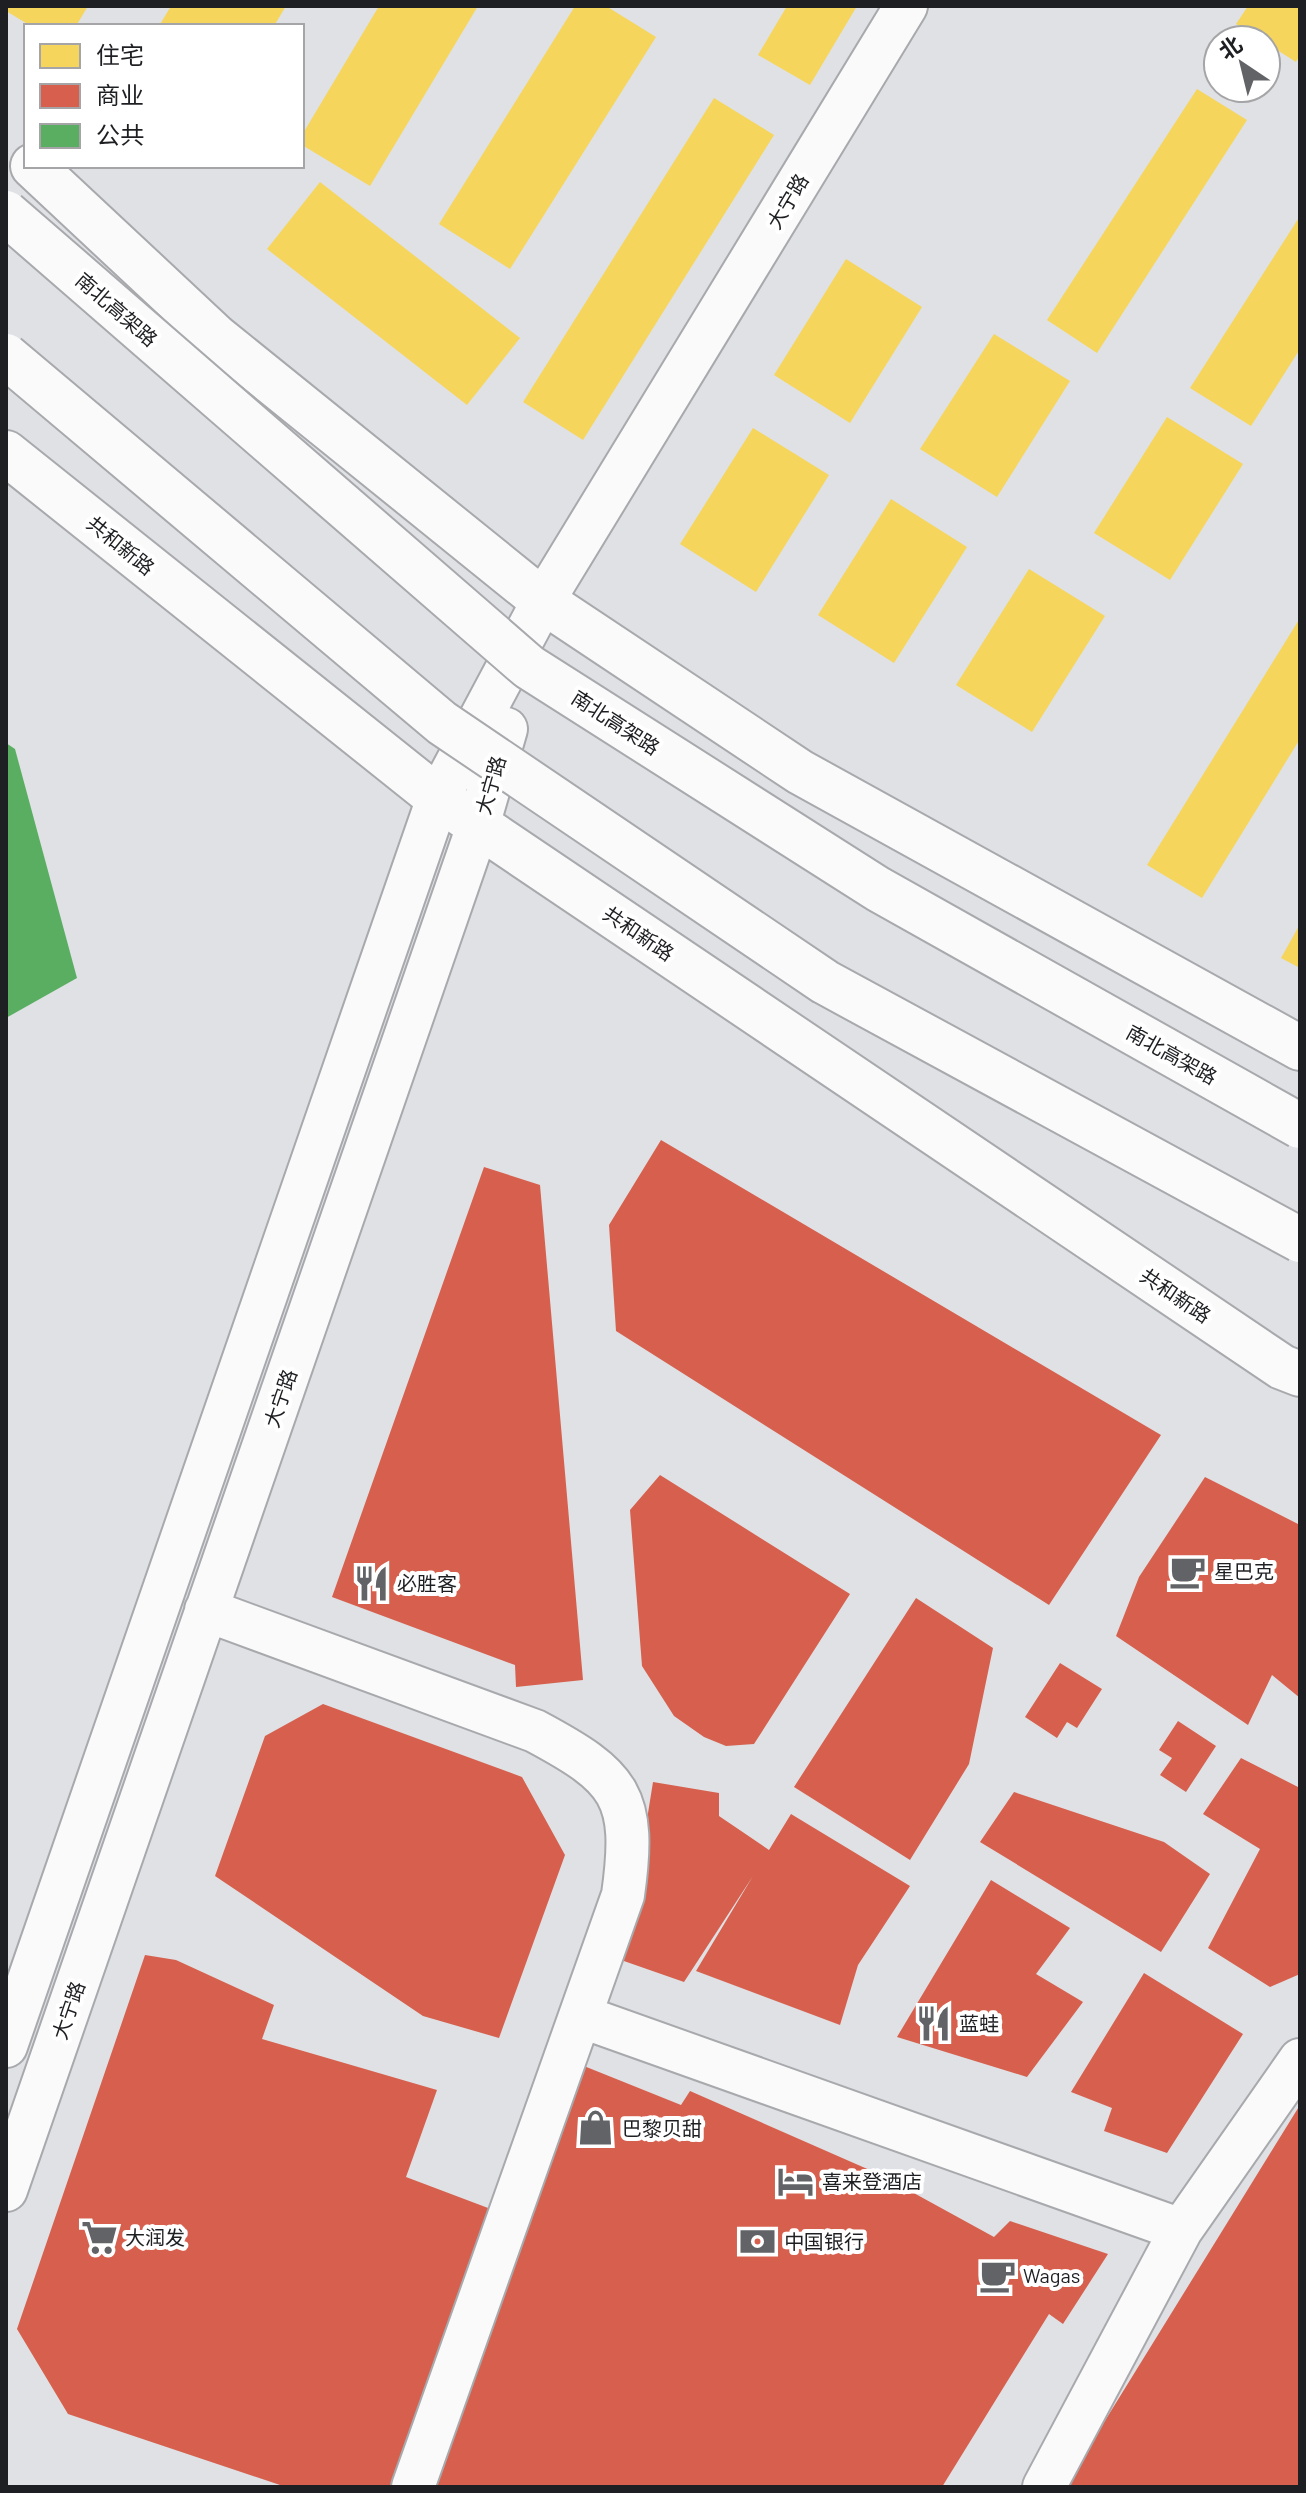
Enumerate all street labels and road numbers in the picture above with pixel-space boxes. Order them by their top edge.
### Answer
street label: 大宁路 [761,169,813,233]
street label: 南北高架路 [71,267,163,351]
street label: 共和新路 [82,511,160,579]
street label: 南北高架路 [568,685,664,759]
street label: 大宁路 [470,753,510,817]
street label: 共和新路 [599,901,679,965]
street label: 南北高架路 [1122,1019,1222,1089]
street label: 共和新路 [1136,1263,1216,1327]
street label: 大宁路 [259,1366,301,1430]
street label: 大宁路 [47,1978,89,2042]

